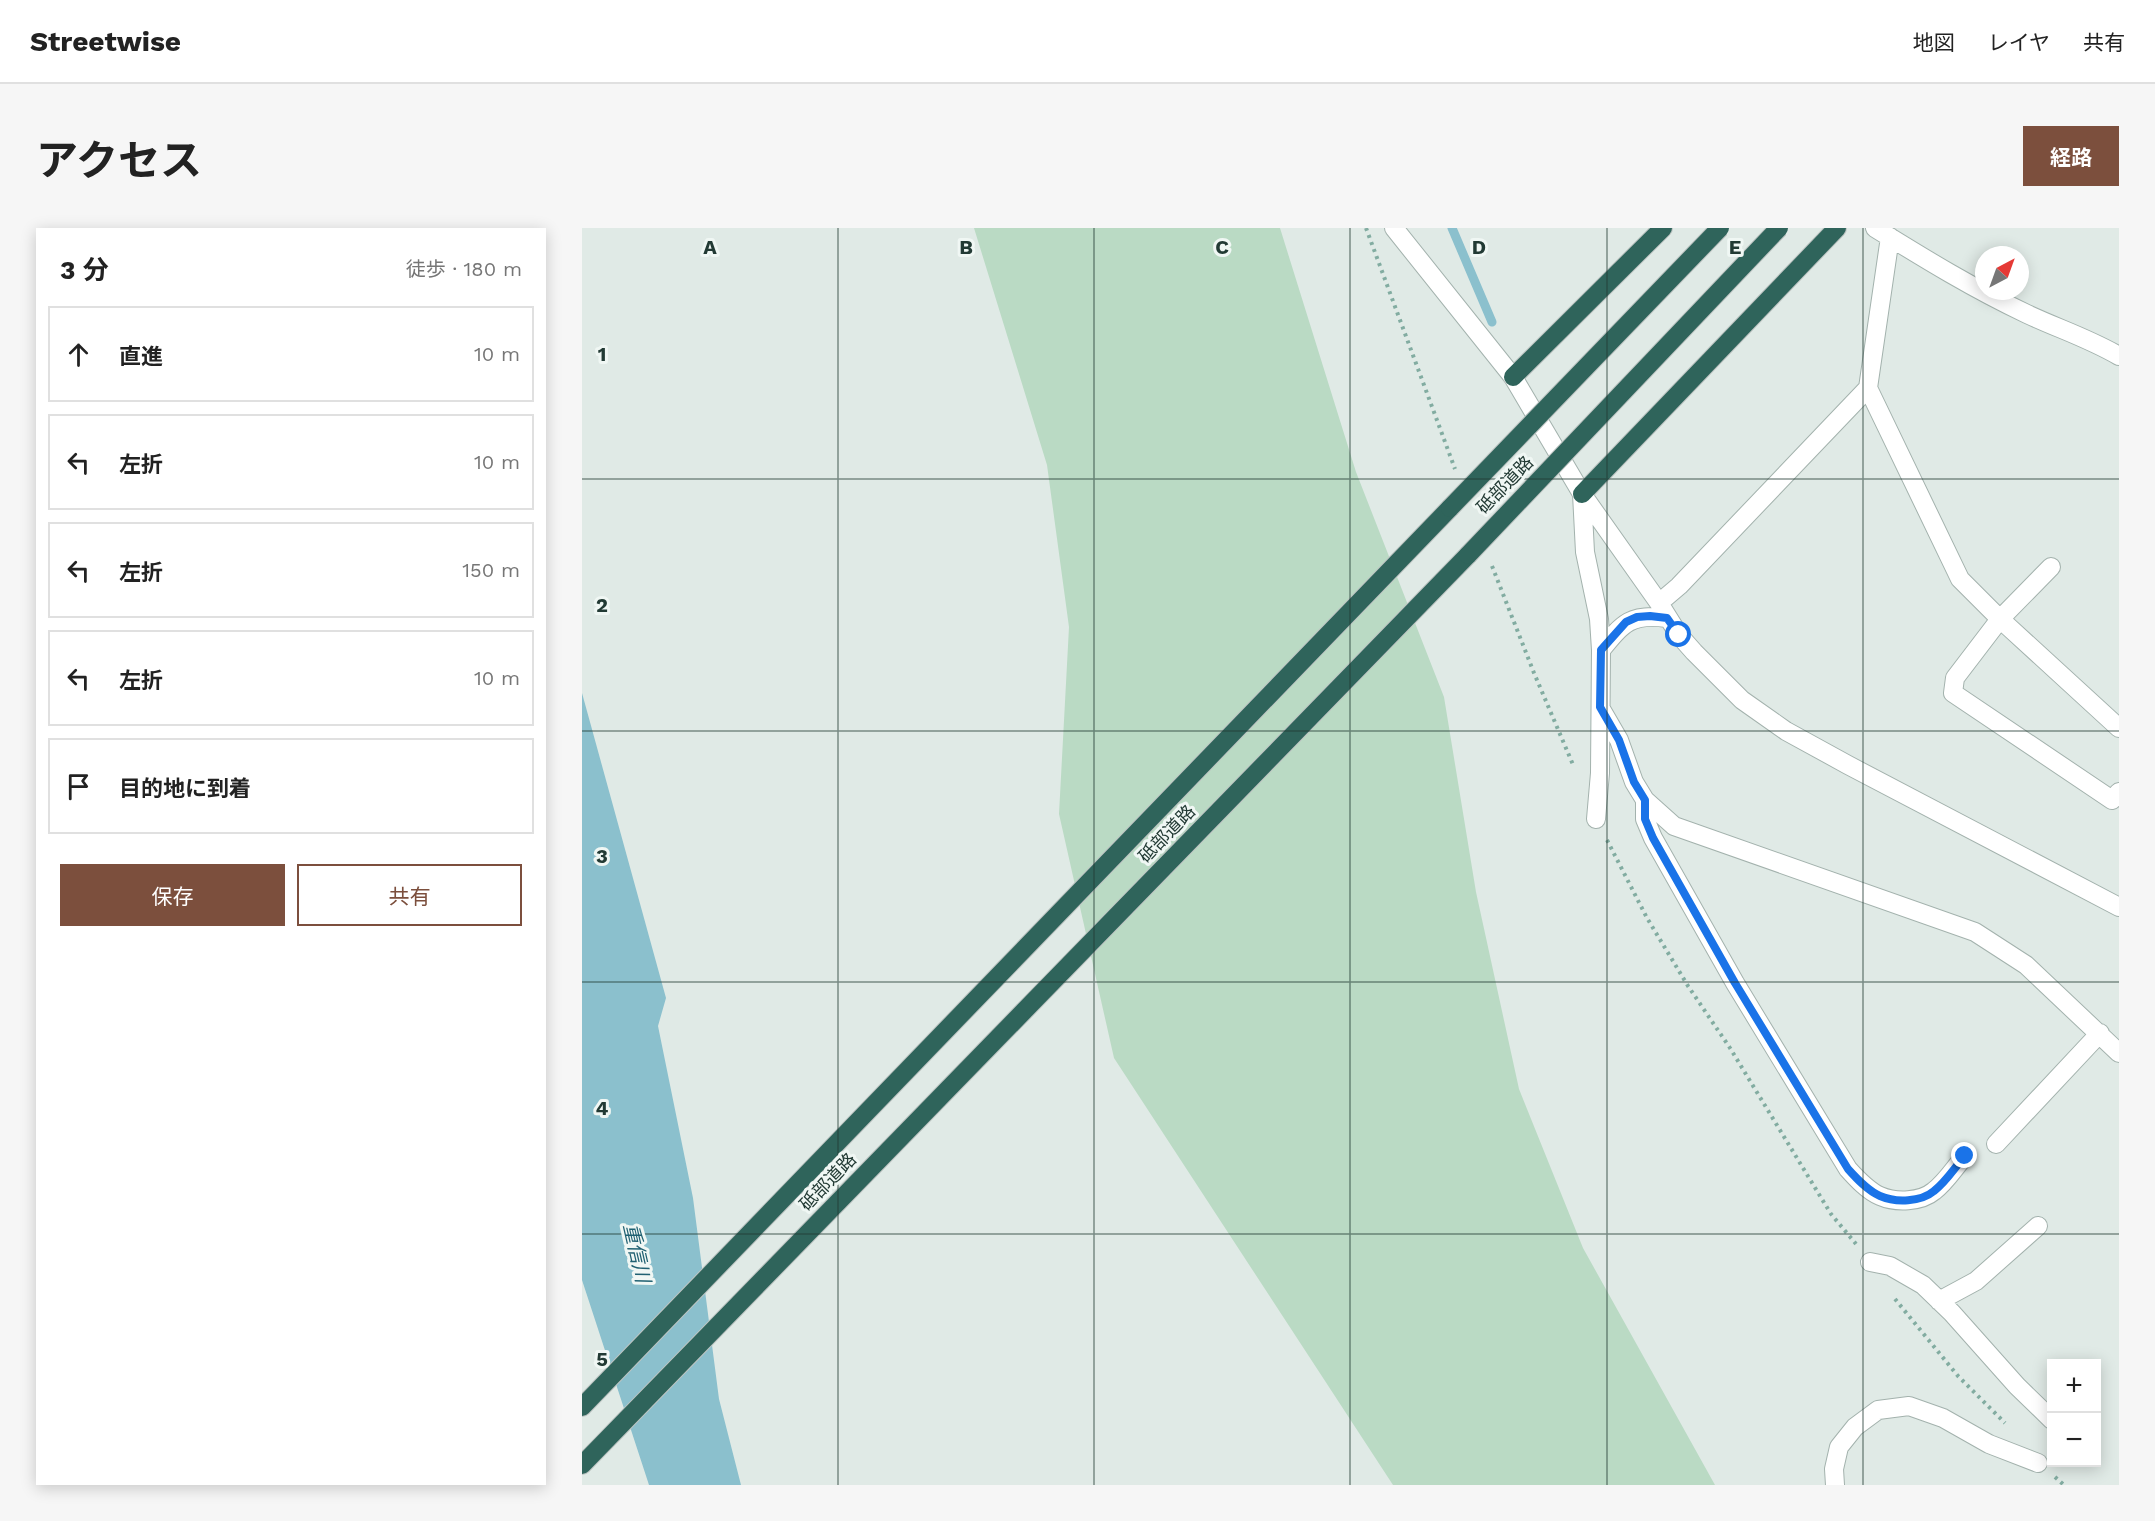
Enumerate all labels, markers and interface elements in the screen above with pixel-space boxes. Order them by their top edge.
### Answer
text: Streetwise [30,25,181,58]
text: 地図 [1913,30,1955,55]
text: レイヤ [1988,30,2050,55]
text: 共有 [2083,30,2125,55]
button: 経路 [2023,126,2119,186]
text: アクセス [36,136,202,185]
text: A [703,235,717,259]
text: B [959,235,973,259]
text: C [1215,235,1229,259]
text: D [1472,235,1486,259]
text: E [1729,235,1741,259]
north arrow [1975,246,2029,300]
text: 3 分 [60,255,109,285]
text: 徒歩 · 180 m [406,257,522,281]
icon: ahead [62,338,95,371]
text: 10 m [474,342,520,366]
text: 1 [598,342,606,366]
text: 直進 [119,344,163,369]
icon: left [62,446,95,479]
text: 10 m [474,450,520,474]
street label: 砥部道路 [1472,451,1537,518]
text: 左折 [119,452,163,477]
icon: left [62,554,95,587]
text: 150 m [462,558,520,582]
text: 左折 [119,560,163,585]
text: 2 [596,593,608,617]
route start [1665,621,1691,647]
icon: left [62,662,95,695]
text: 10 m [474,666,520,690]
text: 左折 [119,668,163,693]
icon: arrive [62,770,95,803]
text: 目的地に到着 [119,776,251,801]
street label: 砥部道路 [1134,800,1199,867]
text: 3 [596,844,608,868]
button: 保存 [60,864,285,926]
button: 共有 [297,864,522,926]
text: 4 [596,1096,609,1120]
route end [1951,1142,1977,1168]
street label: 砥部道路 [795,1148,860,1215]
water label: 重信川 [619,1221,656,1287]
text: 5 [596,1347,608,1371]
map controls [2047,1359,2101,1467]
button: + [2047,1359,2101,1413]
button: − [2047,1413,2101,1467]

